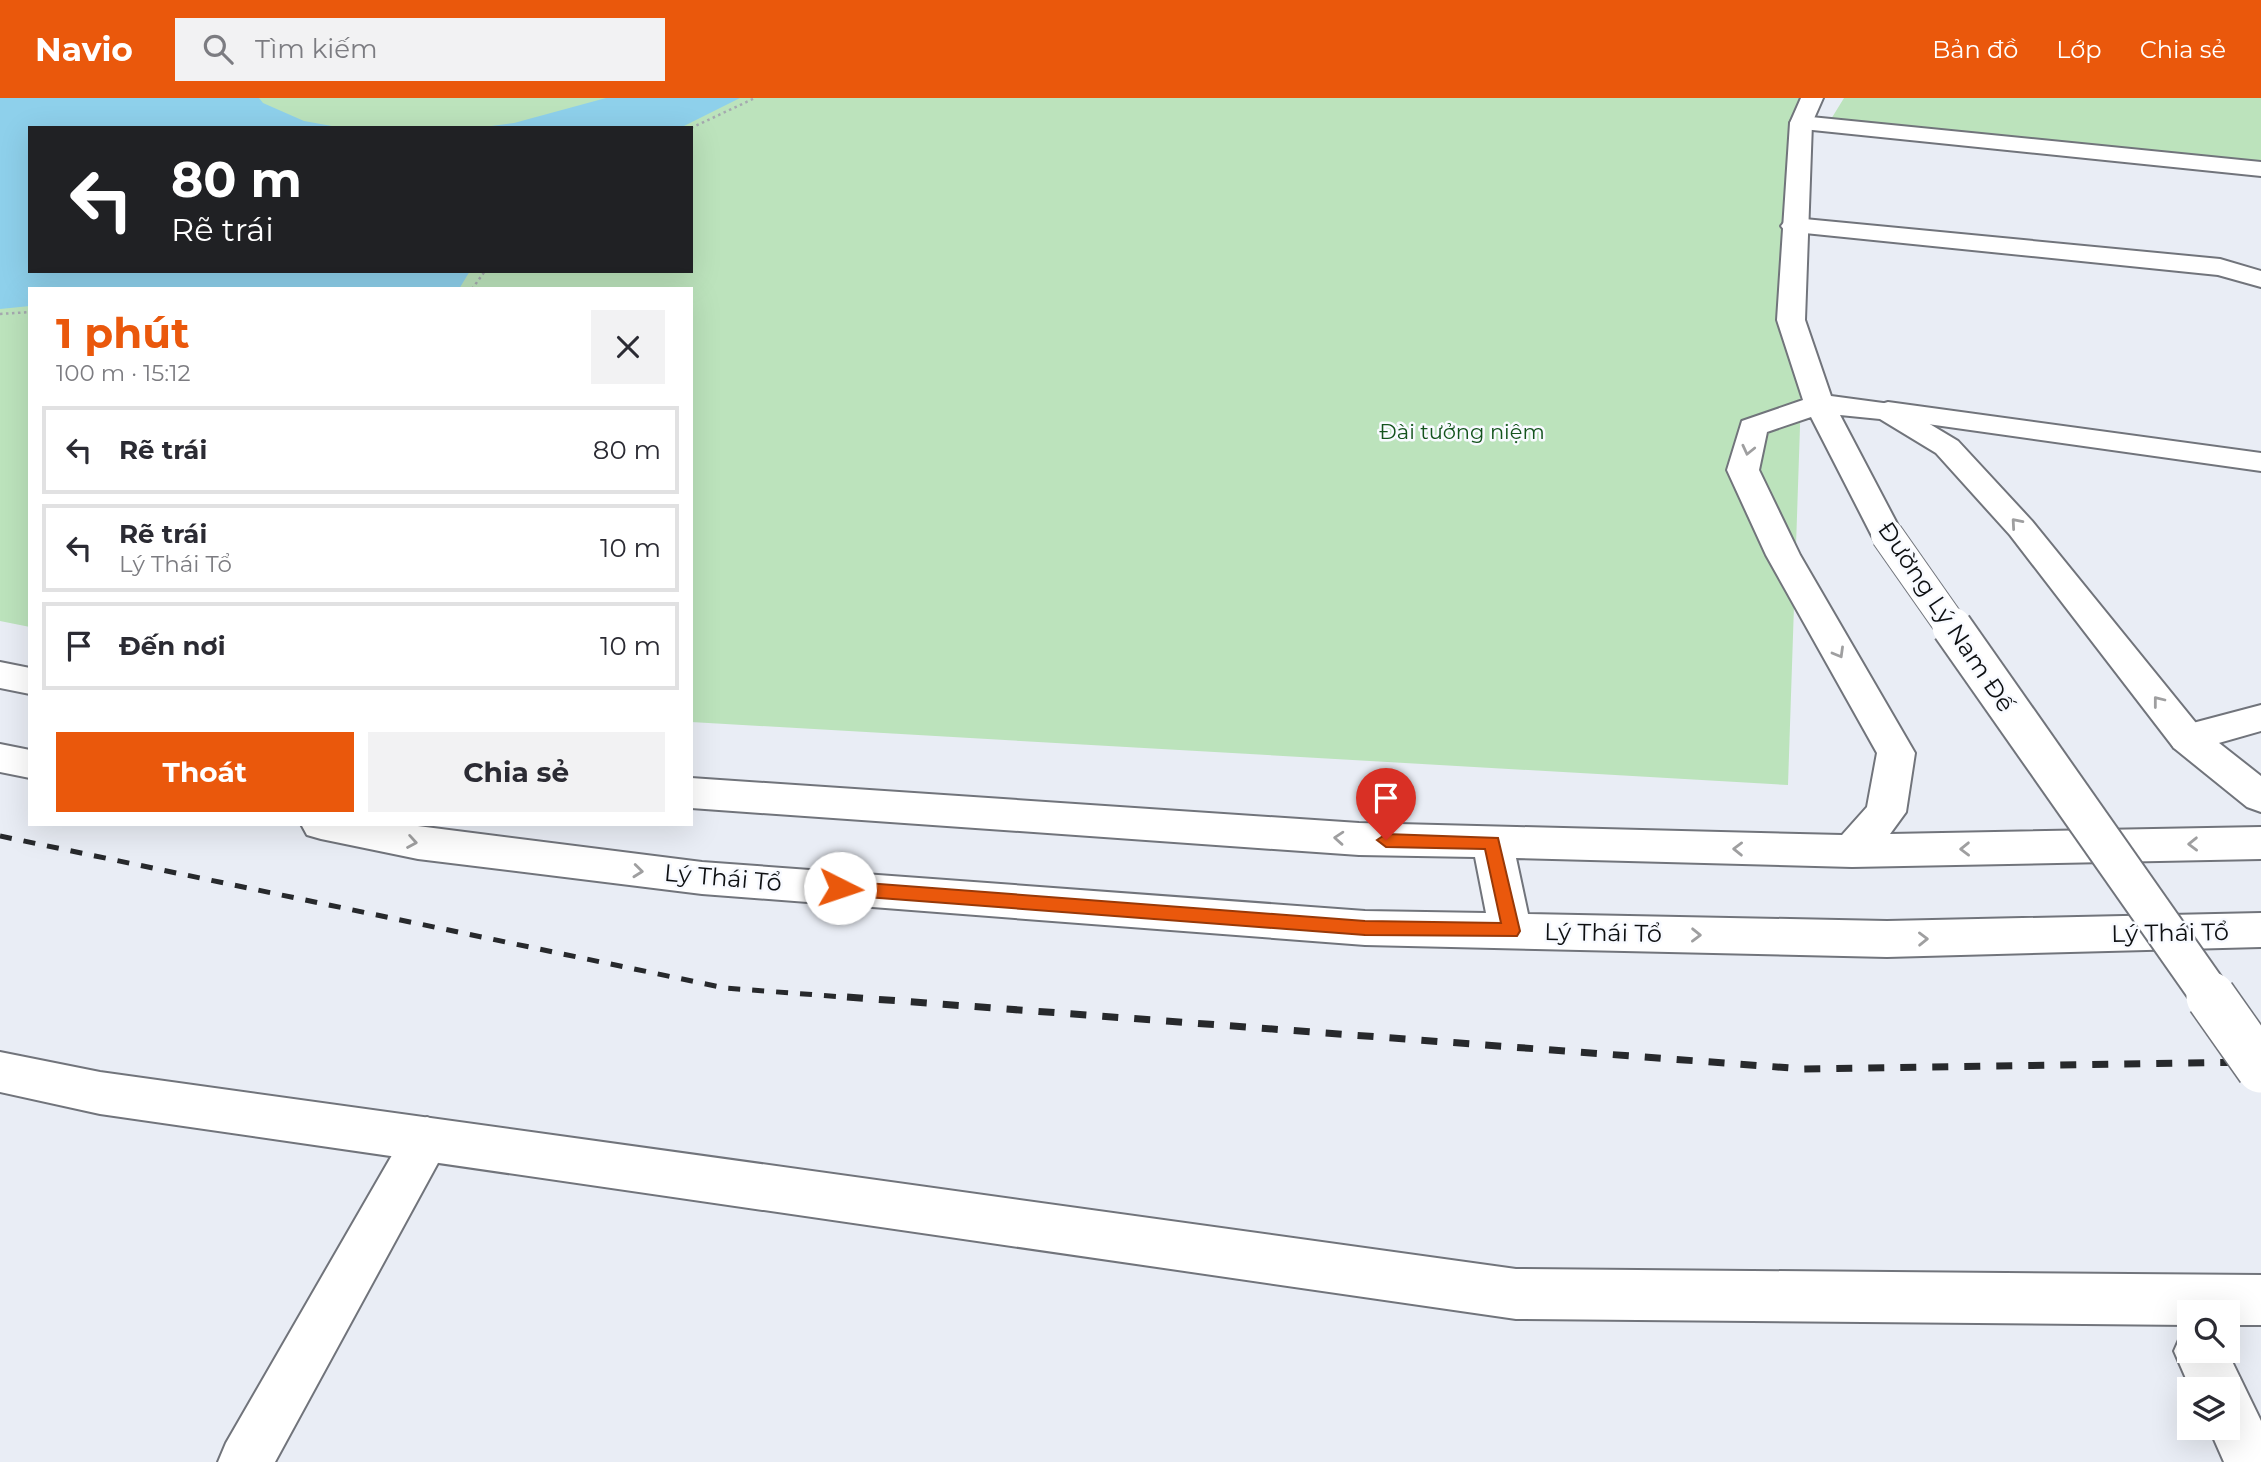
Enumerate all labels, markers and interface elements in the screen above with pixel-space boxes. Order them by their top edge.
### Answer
search box [175,18,665,81]
text: Navio [35,29,133,69]
icon: search [199,30,237,68]
text: Tìm kiếm [255,33,378,65]
text: Bản đồ [1932,35,2018,64]
text: Lớp [2056,35,2102,64]
text: Chia sẻ [2140,35,2226,64]
text: 80 m [171,150,302,209]
icon: left [56,154,147,245]
text: Rẽ trái [171,210,274,249]
text: 1 phút [56,307,189,359]
button: close [591,310,665,384]
text: 100 m · 15:12 [56,359,191,387]
park label: Đài tưởng niệm [1379,419,1545,444]
icon: left [60,431,98,469]
text: Rẽ trái [119,434,207,466]
text: 80 m [593,434,661,466]
one-way arrow [1742,444,1756,456]
street label: Đường Lý Nam Đế [1872,516,2021,718]
text: Rẽ trái [119,518,207,550]
one-way arrow [2012,519,2024,532]
icon: left [60,529,98,567]
text: 10 m [600,532,661,564]
text: Lý Thái Tổ [119,550,232,578]
icon: arrive [60,627,98,665]
text: Đến nơi [119,630,225,662]
text: 10 m [600,630,661,662]
one-way arrow [1831,645,1844,658]
one-way arrow [2153,697,2166,709]
button: Thoát [56,732,354,812]
button: Chia sẻ [368,732,665,812]
pin [1356,768,1416,840]
icon: arrive [1367,779,1405,817]
one-way arrow [1333,831,1344,846]
one-way arrow [406,833,418,848]
one-way arrow [2187,837,2198,852]
one-way arrow [1732,841,1743,856]
one-way arrow [1960,841,1970,857]
position arrow [803,851,877,925]
street label: Lý Thái Tổ [663,858,783,897]
one-way arrow [632,863,644,878]
street label: Lý Thái Tổ [1544,917,1662,948]
street label: Lý Thái Tổ [2111,917,2229,948]
one-way arrow [1691,927,1702,943]
one-way arrow [1918,931,1929,946]
map controls [2177,1300,2240,1440]
button: search [2177,1300,2240,1363]
button: layers [2177,1377,2240,1440]

